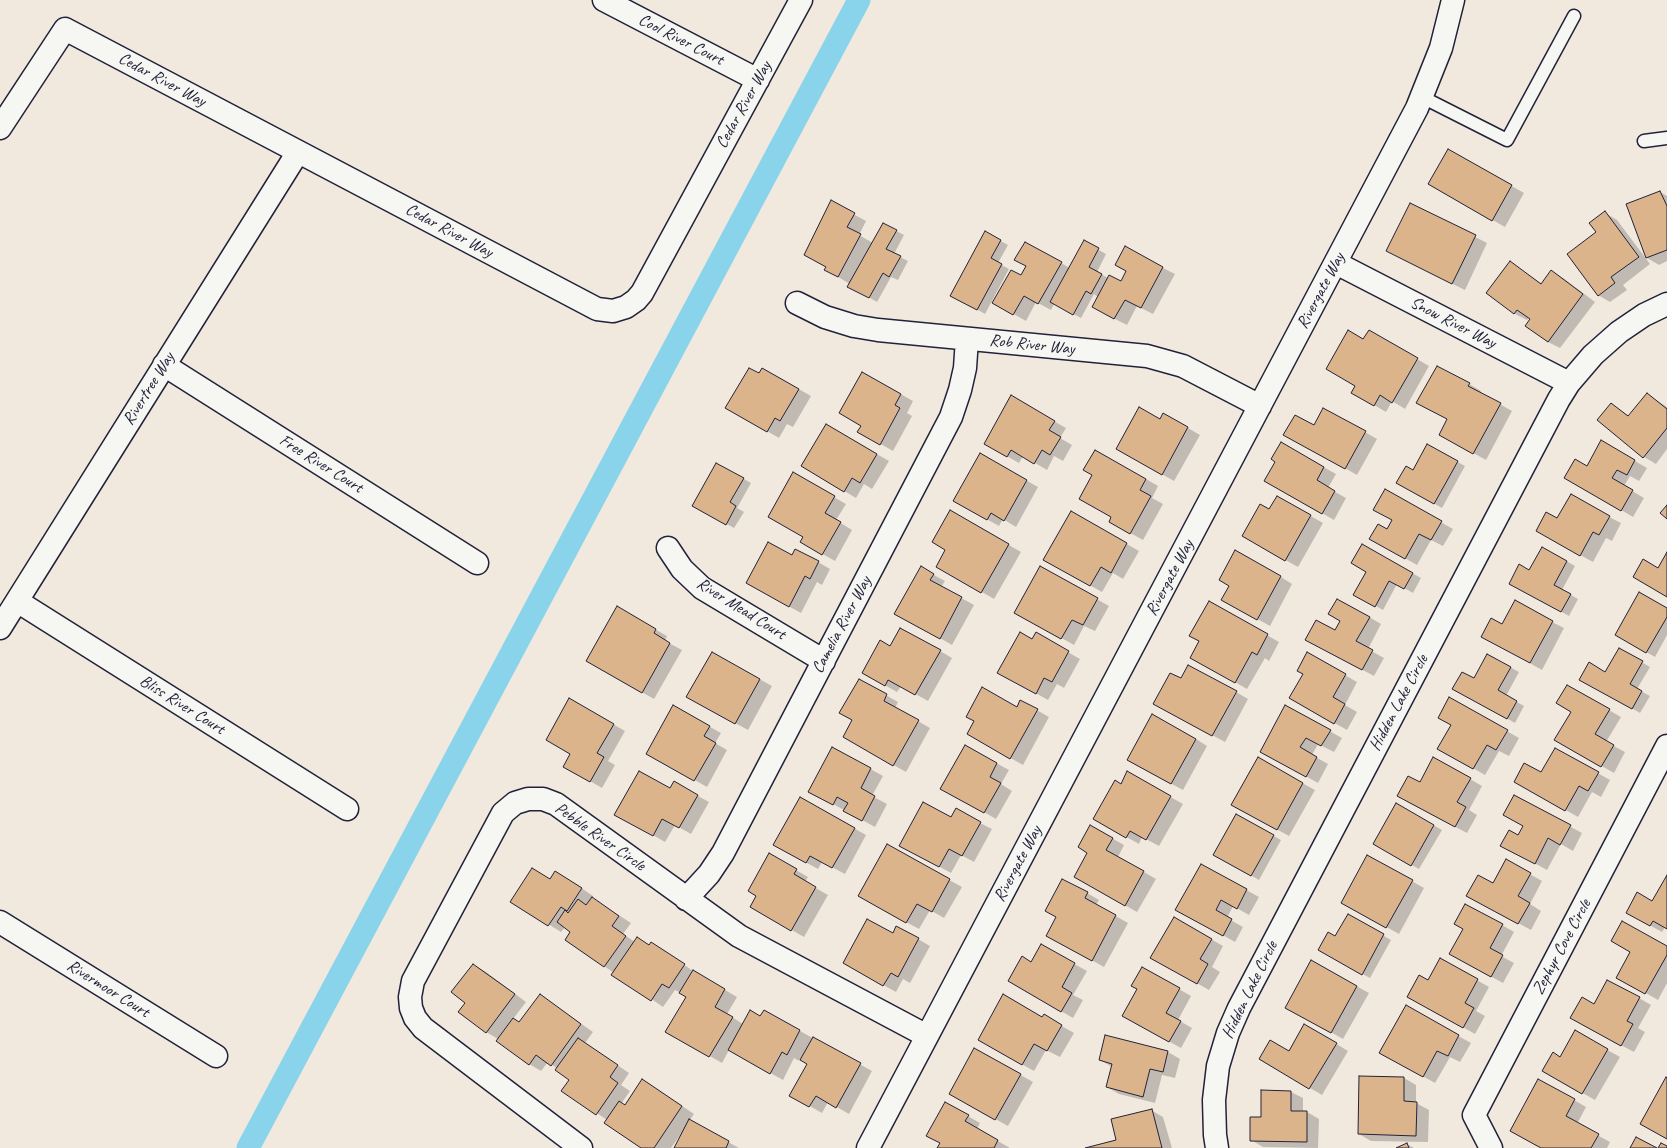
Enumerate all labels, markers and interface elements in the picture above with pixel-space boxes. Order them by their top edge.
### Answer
street label: Cool River Court [635,10,727,70]
street label: Cedar River Way [115,48,209,112]
street label: Cedar River Way [712,58,776,152]
street label: Cedar River Way [402,199,496,263]
street label: Rivergate Way [1292,250,1350,332]
street label: Snow River Way [1407,293,1499,353]
street label: Rob River Way [988,330,1076,360]
street label: Rivertree Way [119,349,179,429]
street label: Free River Court [275,430,367,498]
street label: Rivergate Way [1141,537,1199,619]
street label: Camelia River Way [808,573,876,677]
street label: River Mead Court [693,574,789,644]
street label: Hidden Lake Circle [1365,652,1433,754]
street label: Bliss River Court [136,671,228,739]
street label: Pebble River Circle [551,798,649,876]
street label: Rivergate Way [989,823,1047,905]
street label: Zephyr Cove Circle [1528,896,1596,998]
street label: Hidden Lake Circle [1218,938,1282,1042]
street label: Rivermoor Court [63,956,153,1022]

